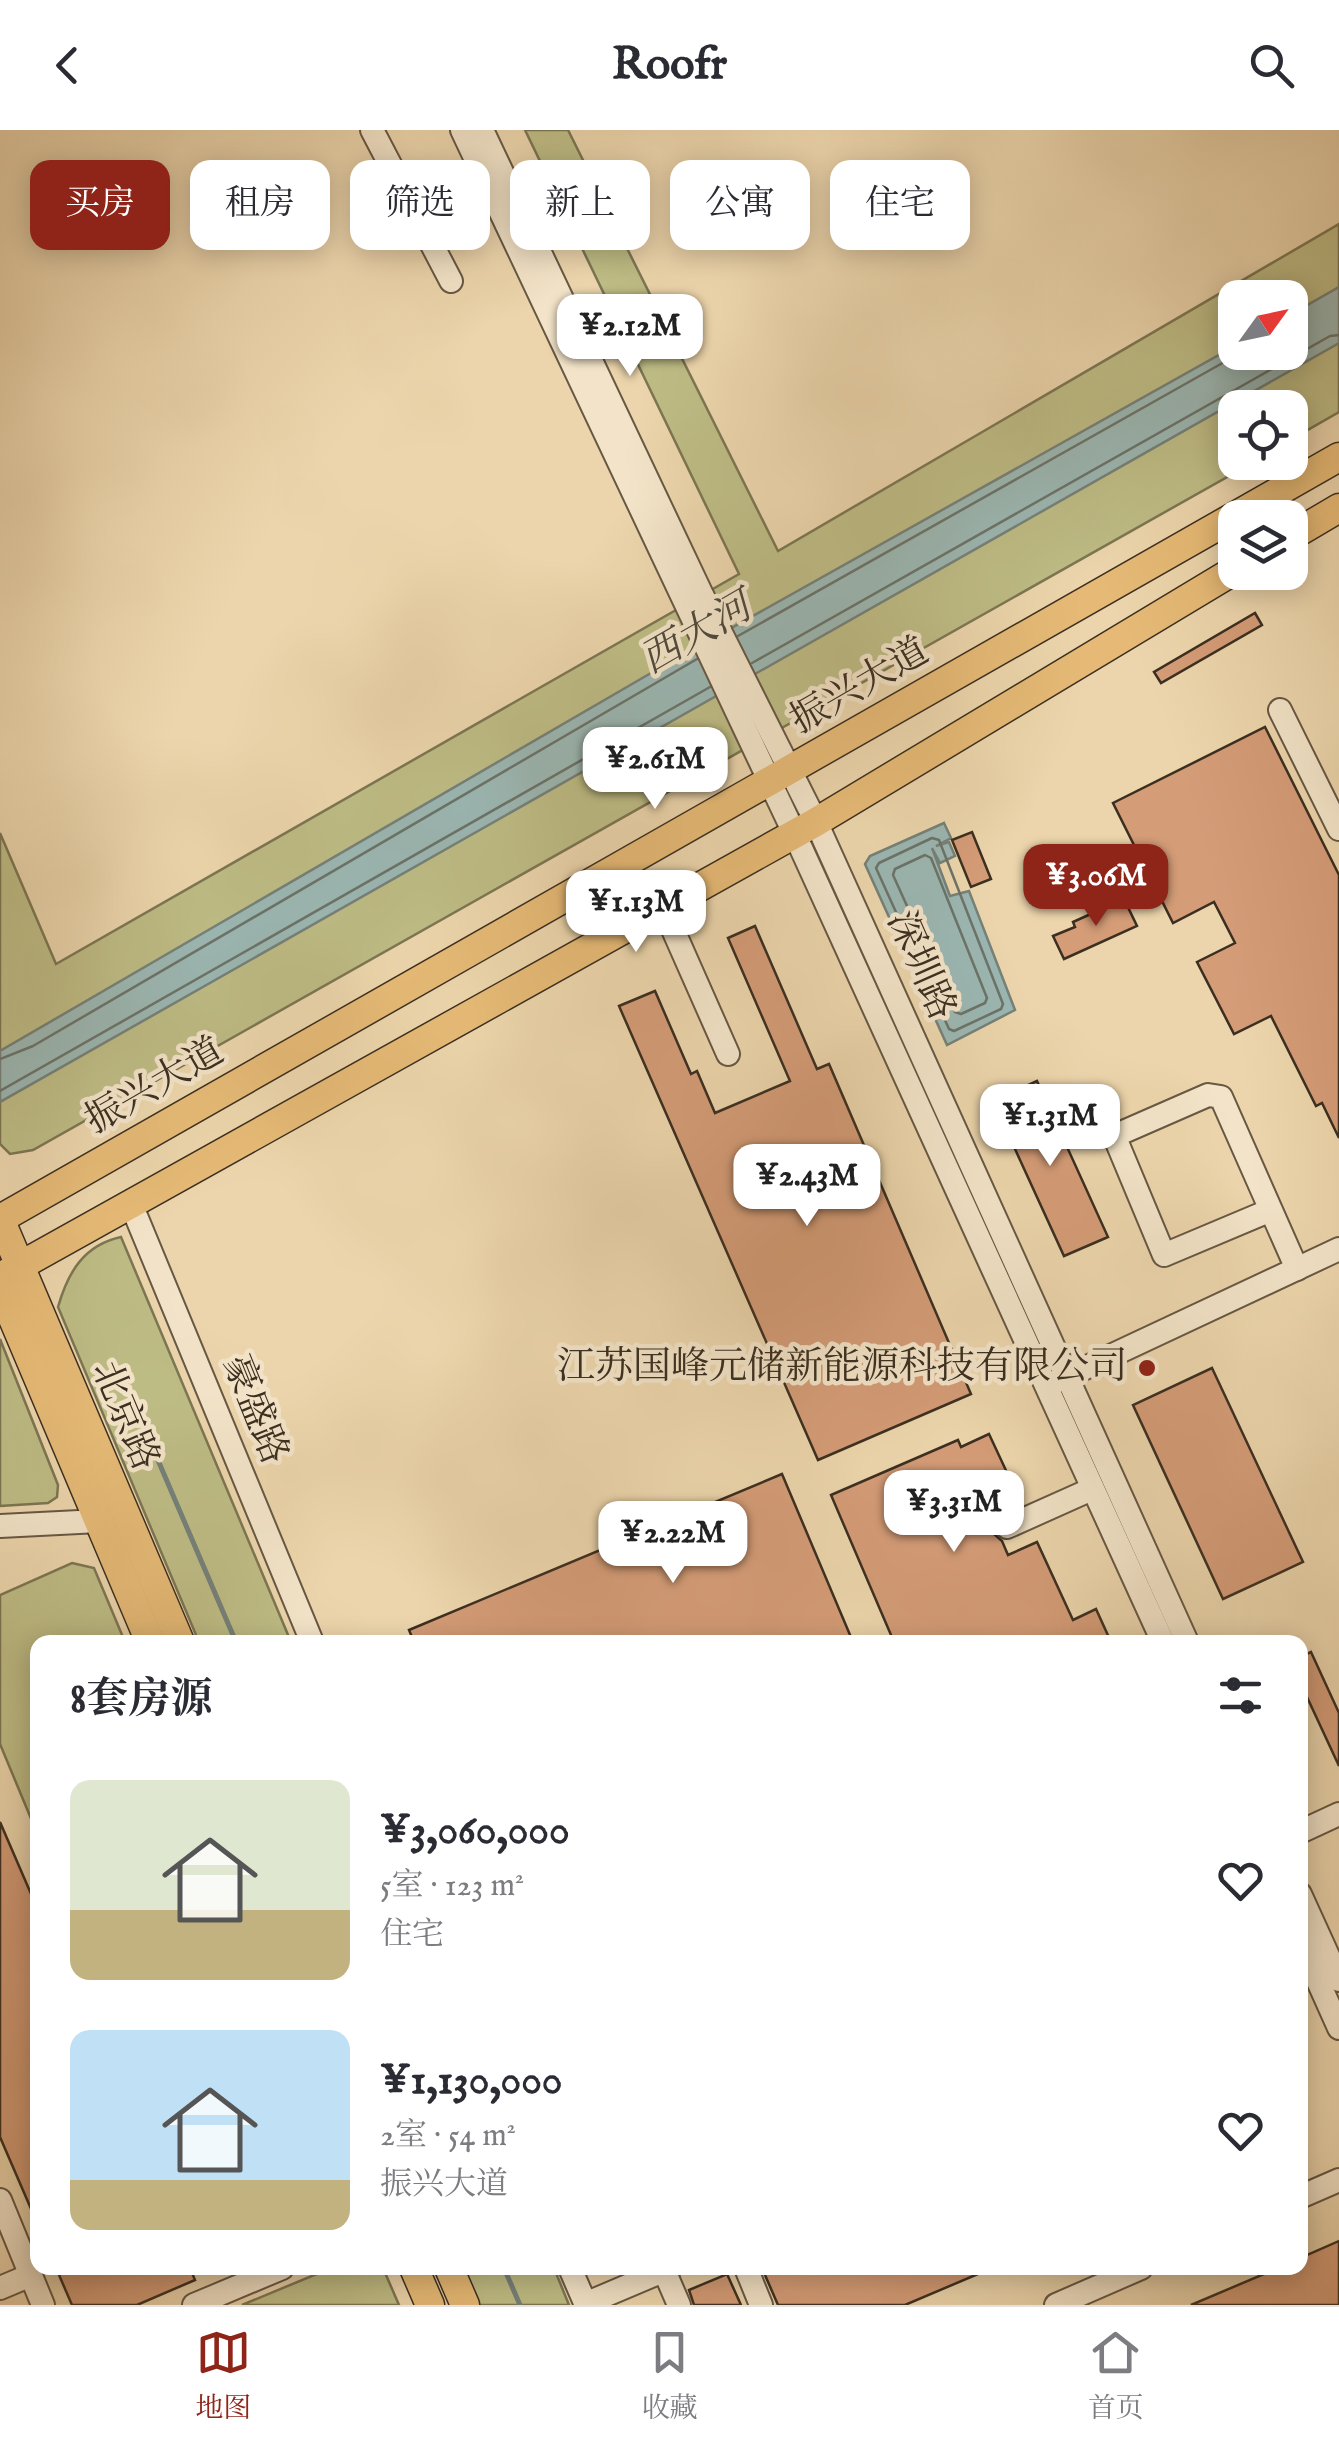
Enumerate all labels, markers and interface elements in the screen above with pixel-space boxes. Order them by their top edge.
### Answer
text: Roofr [612,37,727,94]
icon: back [40,38,95,93]
icon: search [1244,38,1299,93]
chip: 买房 [30,160,170,250]
chip: 租房 [190,160,330,250]
chip: 筛选 [350,160,490,250]
chip: 新上 [510,160,650,250]
chip: 公寓 [670,160,810,250]
chip: 住宅 [830,160,970,250]
north arrow [1218,280,1308,370]
map controls [1218,280,1308,590]
pin: ¥2.12M [549,294,711,379]
text: ¥2.12M [579,306,681,347]
button: locate [1218,390,1308,480]
button: layers [1218,500,1308,590]
water label: 西大河 [632,580,767,687]
street label: 振兴大道 [782,628,938,746]
pin: ¥2.61M [574,727,736,812]
text: ¥2.61M [605,739,705,780]
pin: ¥3.06M [1015,844,1177,929]
text: ¥3.06M [1045,856,1147,897]
pin: ¥1.13M [555,870,717,955]
text: ¥1.13M [588,882,684,923]
street label: 深圳路 [875,904,965,1028]
street label: 振兴大道 [77,1028,233,1146]
pin: ¥1.31M [969,1084,1131,1169]
text: ¥1.31M [1002,1096,1098,1137]
pin: ¥2.43M [726,1144,888,1229]
text: ¥2.43M [755,1156,859,1197]
place label: 江苏国峰元储新能源科技有限公司 [557,1344,1127,1392]
street label: 豪盛路 [210,1348,298,1472]
street label: 北京路 [80,1354,168,1478]
marker: 江苏国峰元储新能源科技有限公司 [1136,1357,1158,1379]
pin: ¥3.31M [873,1470,1035,1555]
text: ¥3.31M [906,1482,1002,1523]
pin: ¥2.22M [592,1501,754,1586]
text: ¥2.22M [620,1513,726,1554]
icon: filters [1213,1668,1268,1723]
text: 8套房源 [70,1674,212,1727]
text: ¥3,060,000 [380,1805,570,1858]
icon: home [150,1820,270,1940]
icon: heart [1213,1853,1268,1908]
text: 5室 · 123 m² [380,1866,524,1907]
text: 住宅 [380,1915,444,1956]
text: ¥1,130,000 [380,2055,562,2108]
icon: home [150,2070,270,2190]
icon: heart [1213,2103,1268,2158]
text: 2室 · 54 m² [380,2116,516,2157]
text: 振兴大道 [380,2165,508,2206]
tab: 地图 [195,2325,251,2427]
tab: 收藏 [641,2325,698,2427]
tab: 首页 [1088,2325,1144,2427]

